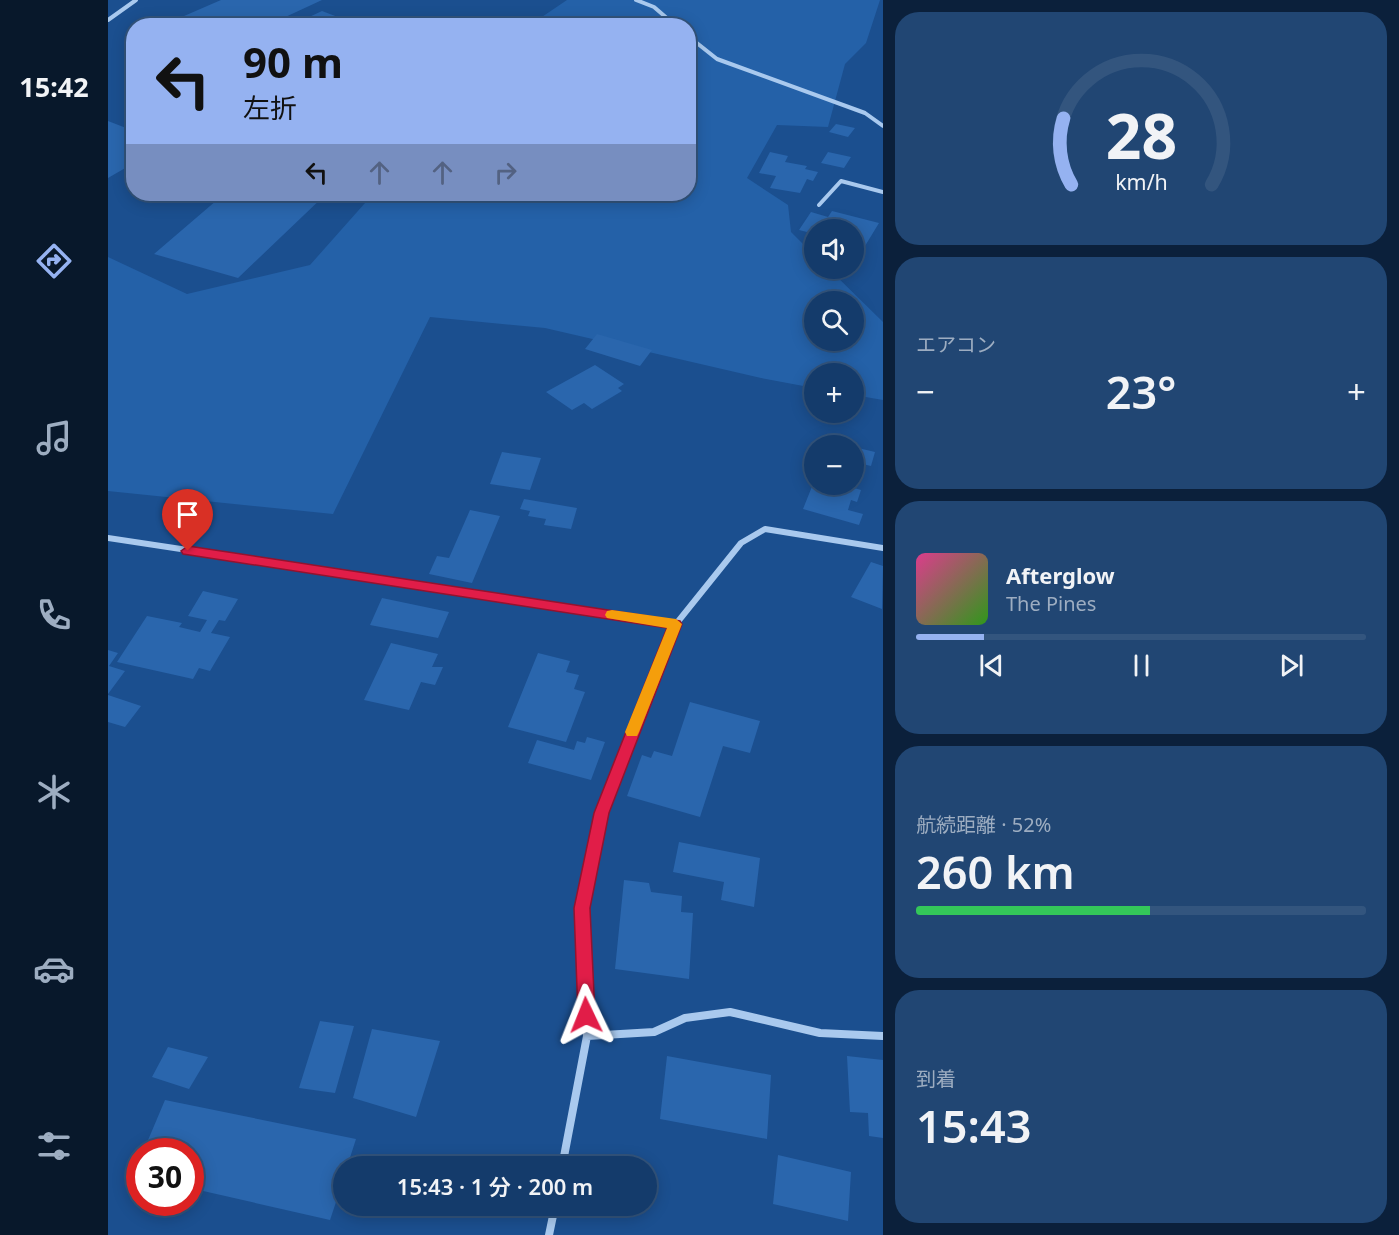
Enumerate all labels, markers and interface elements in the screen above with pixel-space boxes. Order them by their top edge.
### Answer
text: 90 m [243,33,343,90]
icon: left [144,42,222,120]
text: 15:42 [19,68,89,105]
text: 左折 [243,89,297,126]
text: 28 [1105,92,1177,177]
icon: left [300,156,333,189]
icon: ahead [363,156,396,189]
icon: ahead [426,156,459,189]
icon: right [489,156,522,189]
text: km/h [1115,168,1167,197]
map controls [804,219,864,495]
button: sound [804,219,864,279]
icon: directions [33,240,75,282]
button: search [804,291,864,351]
text: エアコン [916,331,996,358]
text: 23° [1106,361,1176,422]
button: + [804,363,864,423]
text: − [916,369,935,414]
text: + [1347,369,1366,414]
icon: music [33,417,75,459]
button: − [804,435,864,495]
pin [162,489,213,551]
icon: arrive [171,498,204,531]
text: Afterglow [1006,560,1115,590]
text: The Pines [1006,590,1096,617]
icon: phone [33,594,75,636]
icon: previous [975,649,1008,682]
icon: pause [1125,649,1158,682]
icon: next [1275,649,1308,682]
icon: climate [33,771,75,813]
text: 航続距離 · 52% [916,811,1051,838]
text: 260 km [916,841,1075,902]
icon: car [33,948,75,990]
position arrow [554,983,618,1047]
text: 到着 [916,1065,956,1092]
text: 15:43 [916,1095,1031,1156]
icon: filters [33,1125,75,1167]
speed limit sign: 30 [126,1138,204,1216]
text: 15:43 · 1 分 · 200 m [397,1171,593,1201]

